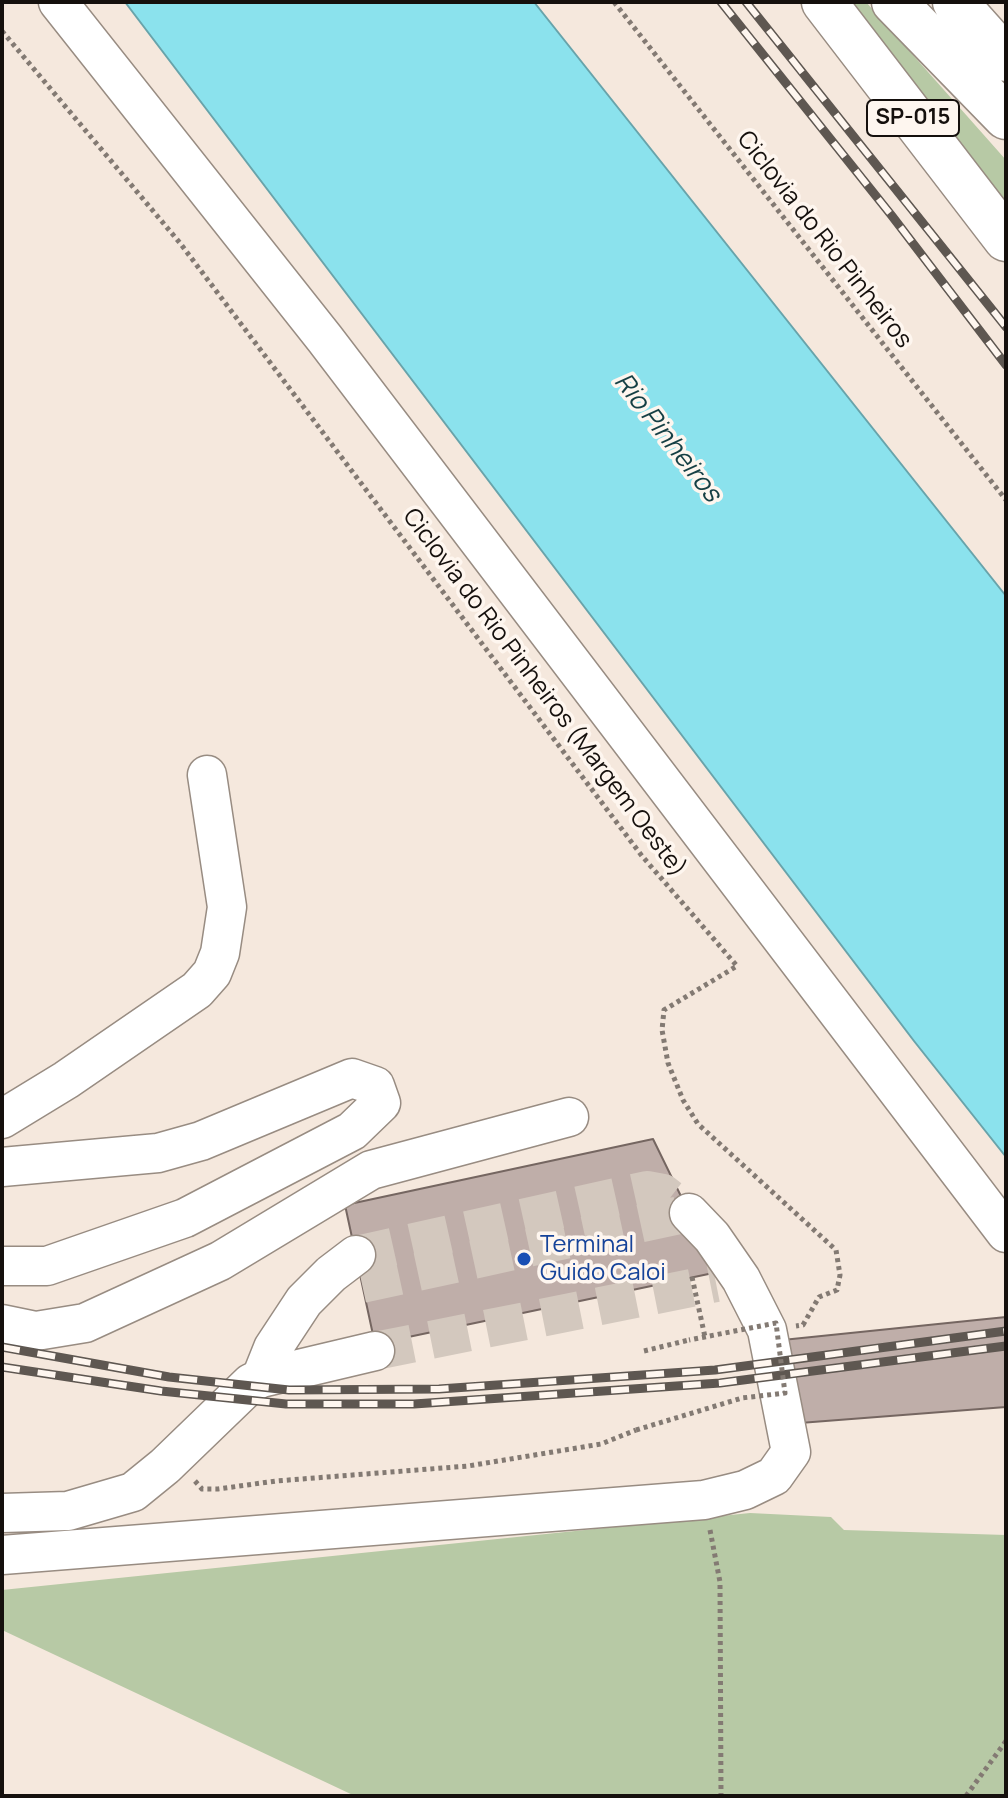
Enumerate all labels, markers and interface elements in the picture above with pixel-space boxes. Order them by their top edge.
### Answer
road number: SP-015 [867,100,959,136]
street label: Ciclovia do Rio Pinheiros [730,126,918,354]
water label: Rio Pinheiros [607,367,727,509]
street label: Ciclovia do Rio Pinheiros (Margem Oeste) [396,503,692,883]
place label: Terminal Guido Caloi [540,1231,666,1287]
marker: Terminal Guido Caloi [515,1250,533,1268]

